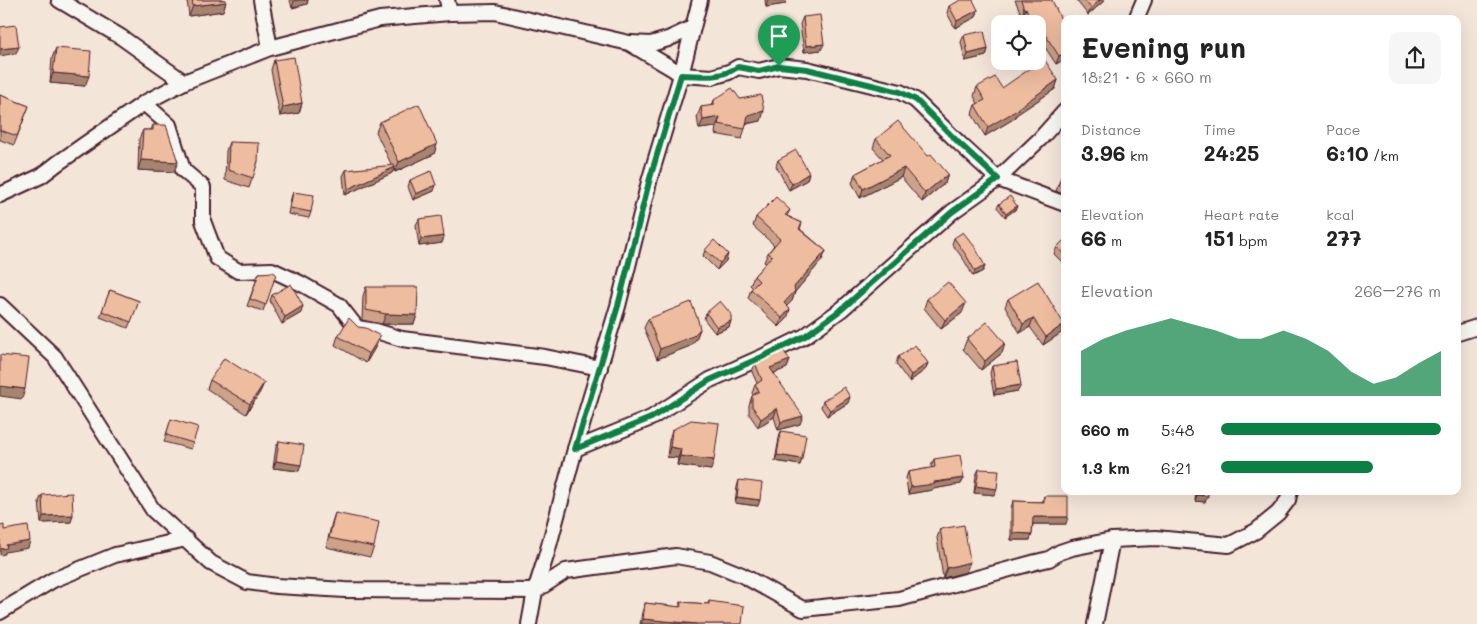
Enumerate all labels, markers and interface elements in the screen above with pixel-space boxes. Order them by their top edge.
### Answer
pin [758,15,800,66]
map controls [991,15,1046,70]
button: locate [991,15,1046,70]
icon: arrive [765,22,793,50]
text: Evening run [1081,29,1246,65]
button: share [1389,32,1441,84]
text: 18:21 · 6 × 660 m [1081,66,1212,87]
text: Distance [1081,120,1141,139]
text: Time [1204,120,1236,139]
text: Pace [1326,120,1361,139]
text: 3.96 [1081,139,1125,166]
text: 24:25 [1204,139,1259,166]
text: 6:10 [1326,139,1369,166]
text: km [1125,146,1148,165]
text: /km [1369,146,1399,165]
text: Elevation [1081,205,1144,224]
text: Heart rate [1204,205,1279,224]
text: kcal [1326,205,1354,224]
text: 66 [1081,224,1106,251]
text: 151 [1204,224,1235,251]
text: 277 [1326,224,1361,251]
text: m [1106,231,1122,250]
text: bpm [1235,231,1268,250]
text: Elevation [1081,280,1153,301]
text: 266–276 m [1354,280,1441,301]
text: 660 m [1081,419,1129,440]
text: 5:48 [1161,419,1194,440]
text: 1.3 km [1081,457,1130,478]
text: 6:21 [1161,457,1192,478]

